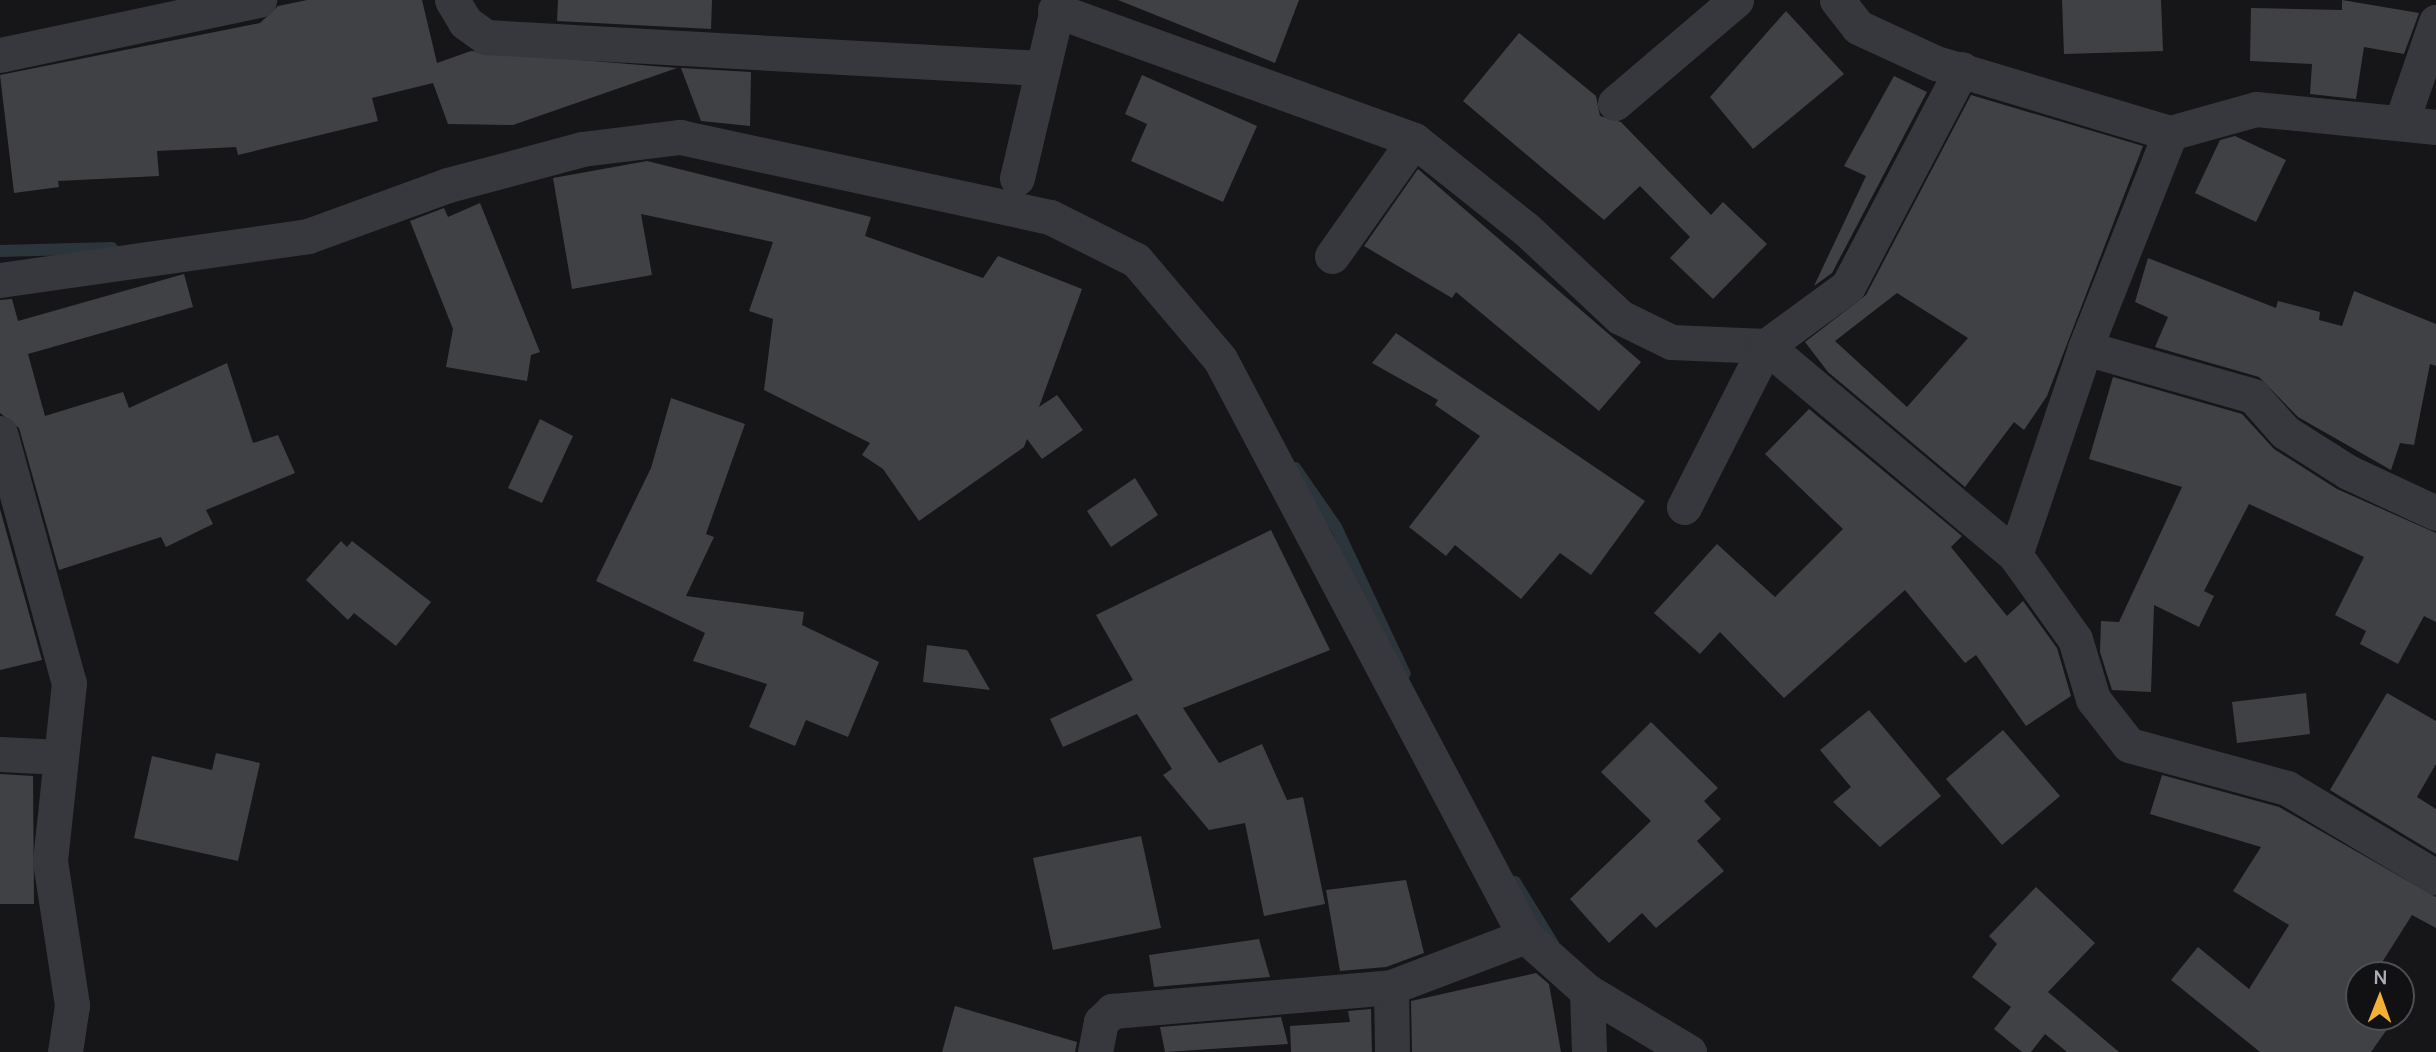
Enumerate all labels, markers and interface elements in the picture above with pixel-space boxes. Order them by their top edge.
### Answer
north arrow [2345,961,2415,1031]
text: N [2373,964,2387,990]

